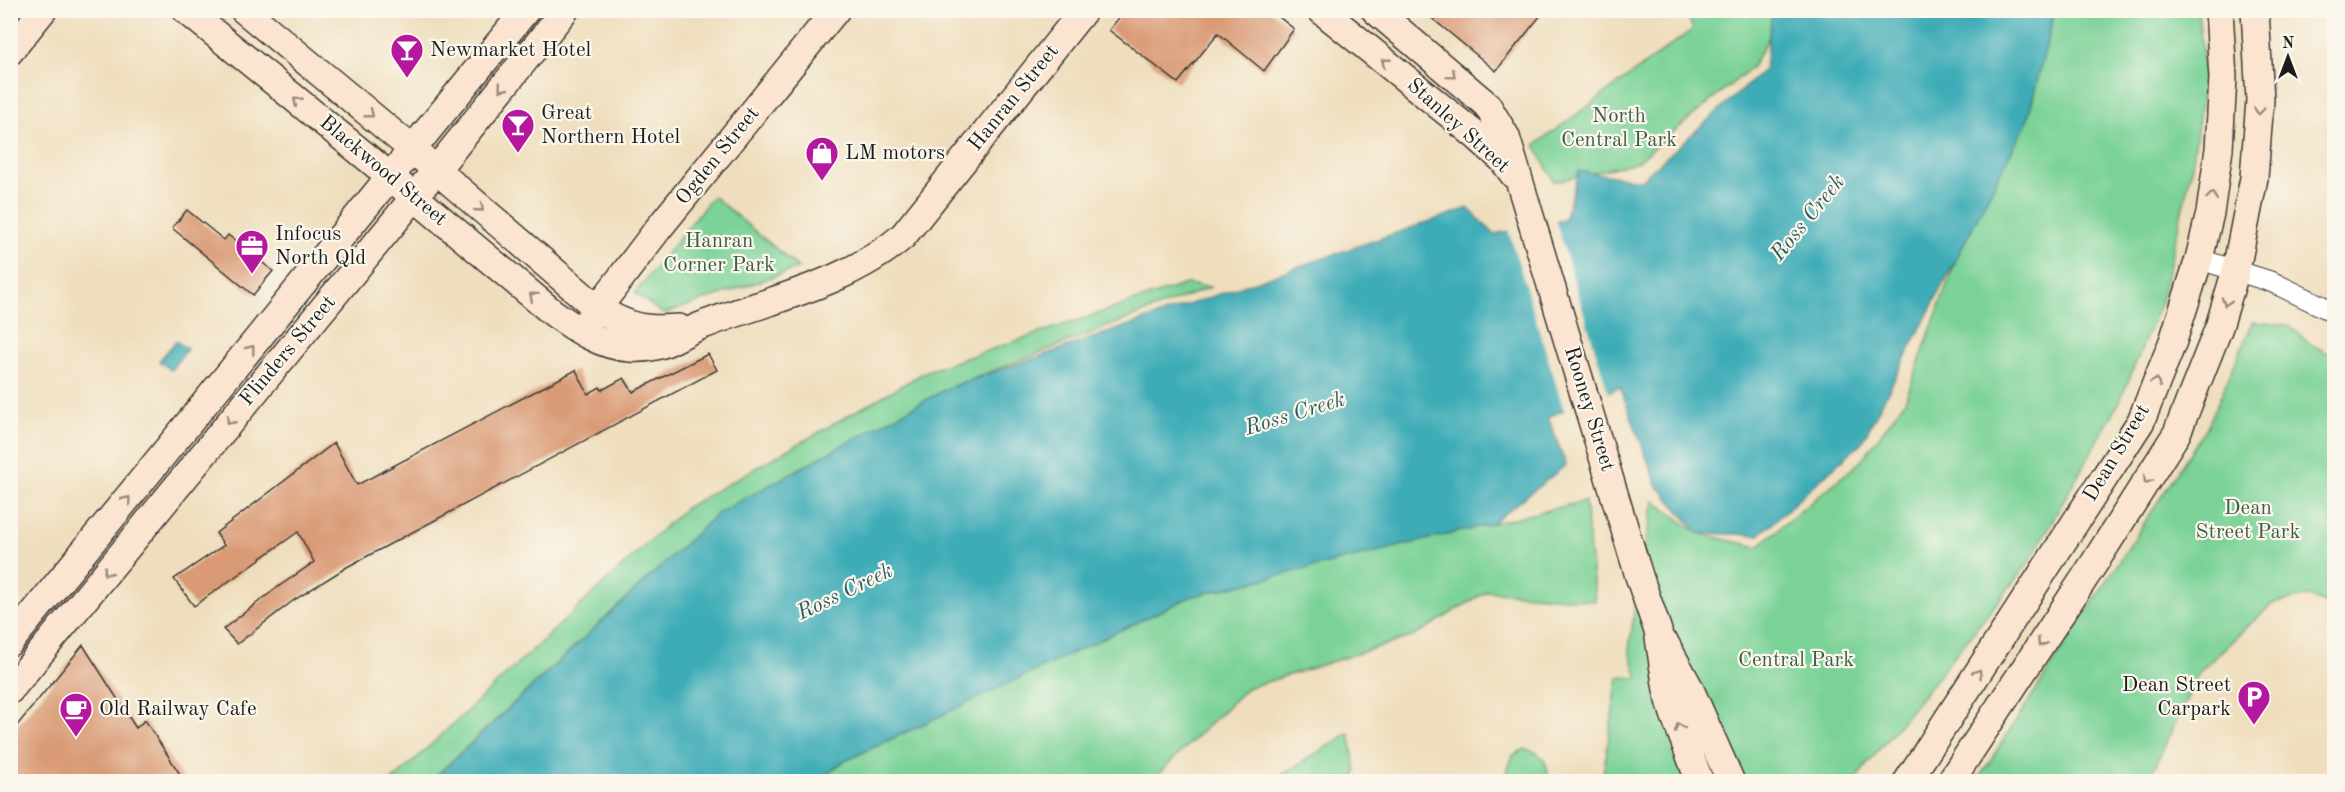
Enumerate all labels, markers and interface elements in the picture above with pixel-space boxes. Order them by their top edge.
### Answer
north arrow [2258,27,2318,87]
bar icon: Newmarket Hotel [389,32,425,79]
text: N [2282,36,2295,52]
place label: Newmarket Hotel [430,40,592,61]
street label: Hanran Street [965,41,1063,155]
one-way arrow [1381,59,1392,70]
one-way arrow [1445,68,1456,79]
street label: Stanley Street [1403,75,1513,177]
one-way arrow [498,82,509,93]
one-way arrow [293,97,304,108]
place label: Great Northern Hotel [541,103,680,148]
street label: Ogden Street [672,103,764,209]
park label: North Central Park [1561,106,1677,151]
one-way arrow [2253,106,2266,115]
one-way arrow [363,107,374,118]
bar icon: Great Northern Hotel [500,107,536,154]
street label: Blackwood Street [315,112,451,230]
shop icon: LM motors [804,135,840,182]
place label: LM motors [845,143,945,164]
water label: Ross Creek [1766,171,1849,266]
one-way arrow [2205,191,2218,201]
one-way arrow [473,200,484,211]
place label: Infocus North Qld [275,224,366,269]
office icon: Infocus North Qld [234,228,270,275]
park label: Hanran Corner Park [663,231,775,276]
street label: Flinders Street [236,292,340,410]
one-way arrow [529,292,540,303]
one-way arrow [2221,296,2234,307]
street label: Rooney Street [1560,344,1618,474]
one-way arrow [244,345,255,356]
one-way arrow [2149,378,2161,389]
water label: Ross Creek [1241,388,1348,440]
street label: Dean Street [2080,401,2154,505]
one-way arrow [227,414,238,425]
one-way arrow [2143,473,2154,484]
one-way arrow [120,496,131,507]
park label: Dean Street Park [2196,498,2300,543]
water label: Ross Creek [793,559,897,625]
one-way arrow [103,565,114,576]
one-way arrow [2037,636,2048,647]
park label: Central Park [1738,650,1854,671]
one-way arrow [1970,669,1982,679]
place label: Dean Street Carpark [2122,675,2231,720]
parking icon: Dean Street Carpark [2236,679,2272,726]
cafe icon: Old Railway Cafe [58,691,94,738]
place label: Old Railway Cafe [99,699,257,720]
one-way arrow [1673,722,1686,733]

